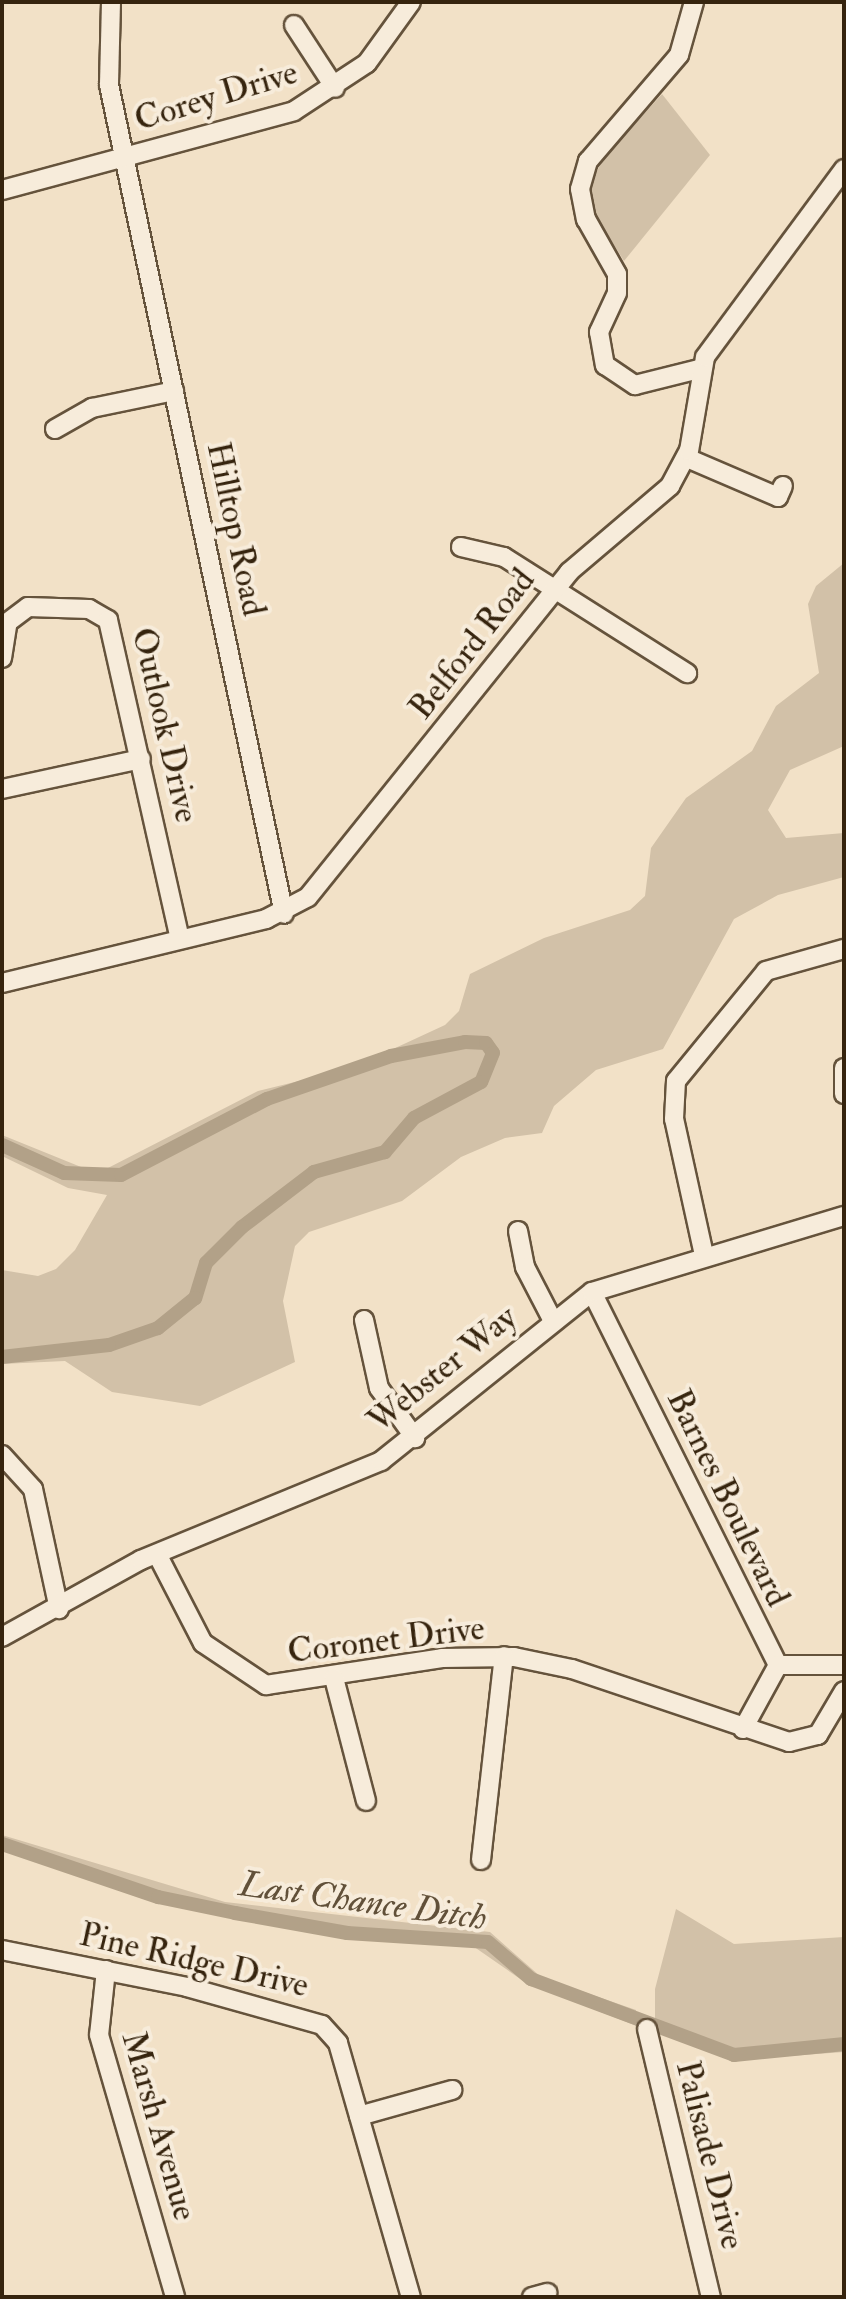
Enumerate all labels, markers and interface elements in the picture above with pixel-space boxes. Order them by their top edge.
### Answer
street label: Corey Drive [130,52,302,140]
street label: Hilltop Road [198,438,274,620]
street label: Belford Road [401,561,543,727]
street label: Outlook Drive [123,624,207,826]
street label: Webster Way [359,1297,525,1441]
street label: Barnes Boulevard [658,1383,798,1613]
street label: Coronet Drive [285,1608,487,1672]
water label: Last Chance Ditch [236,1862,490,1940]
street label: Pine Ridge Drive [76,1914,312,2006]
street label: Marsh Avenue [113,2027,205,2225]
street label: Palisade Drive [667,2057,753,2253]

